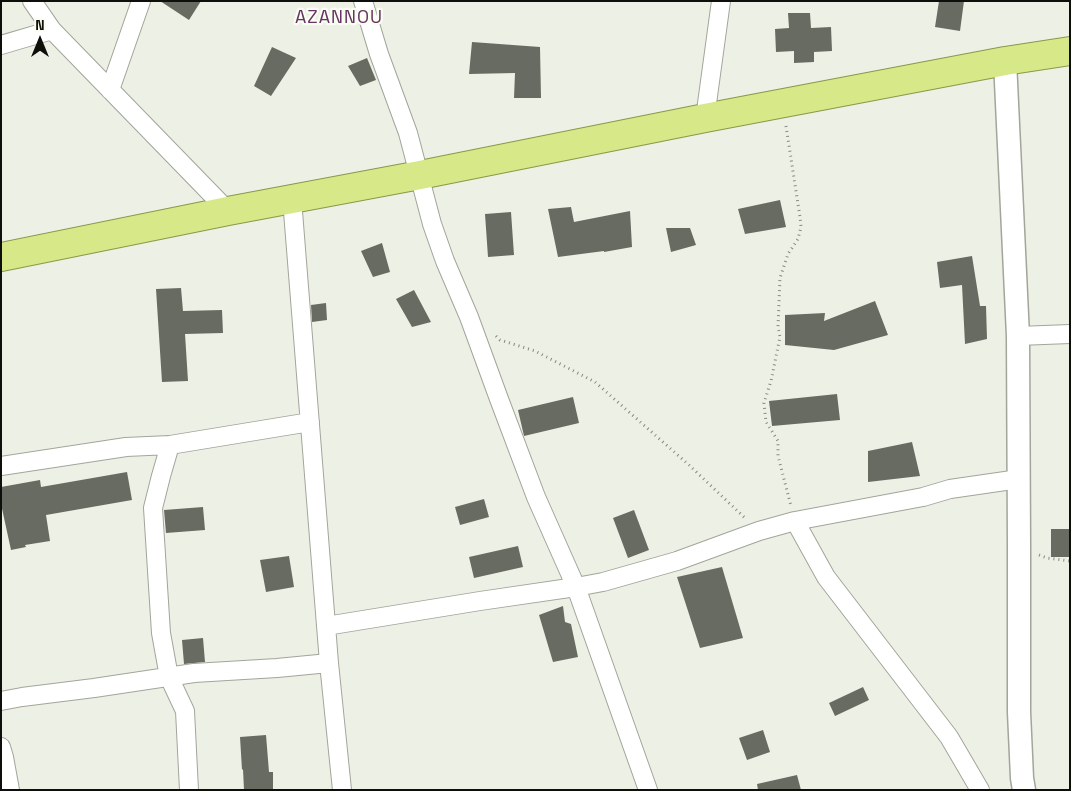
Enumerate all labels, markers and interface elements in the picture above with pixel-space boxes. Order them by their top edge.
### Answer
district label: AZANNOU [294,7,384,29]
north arrow [15,15,65,65]
text: N [35,16,45,34]

